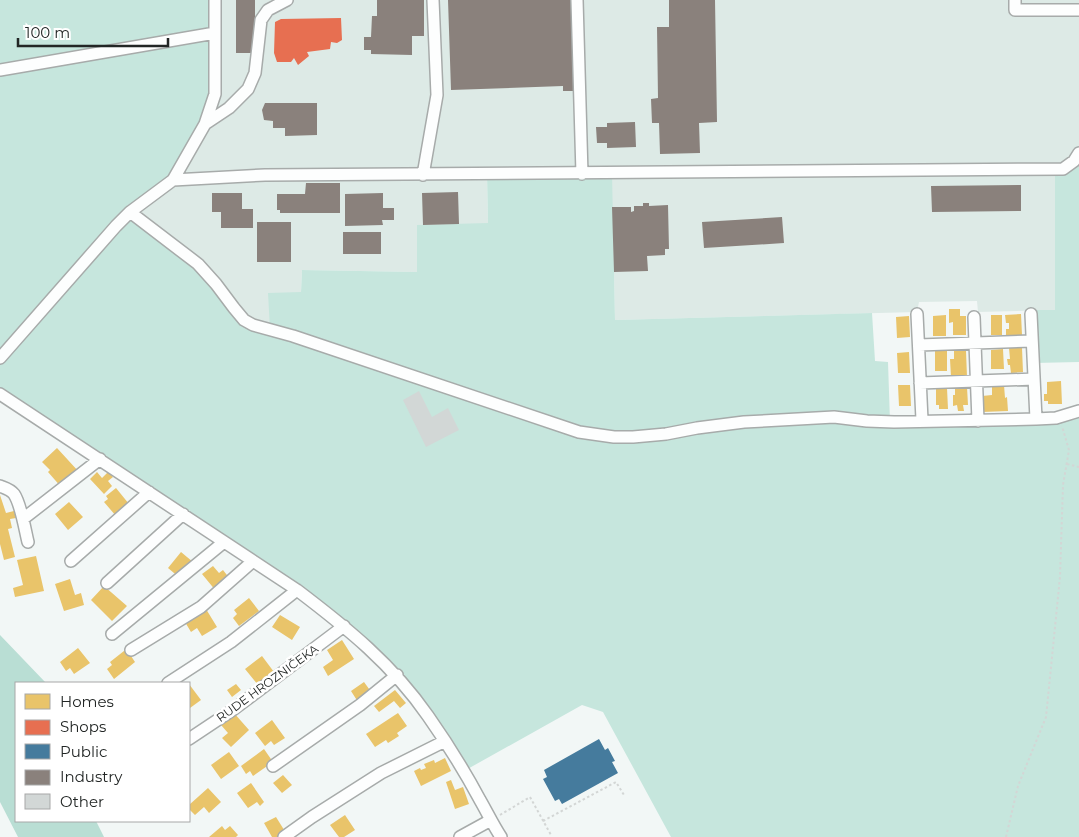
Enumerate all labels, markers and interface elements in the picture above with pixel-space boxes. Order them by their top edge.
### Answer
scale bar [18,15,168,47]
text: 100 m [25,23,70,42]
street label: RUDE HROZNIČEKA [213,641,321,725]
legend [15,682,190,822]
text: Homes [60,692,114,711]
text: Shops [60,717,106,736]
text: Public [60,742,108,761]
text: Industry [60,767,123,786]
text: Other [60,792,104,811]

